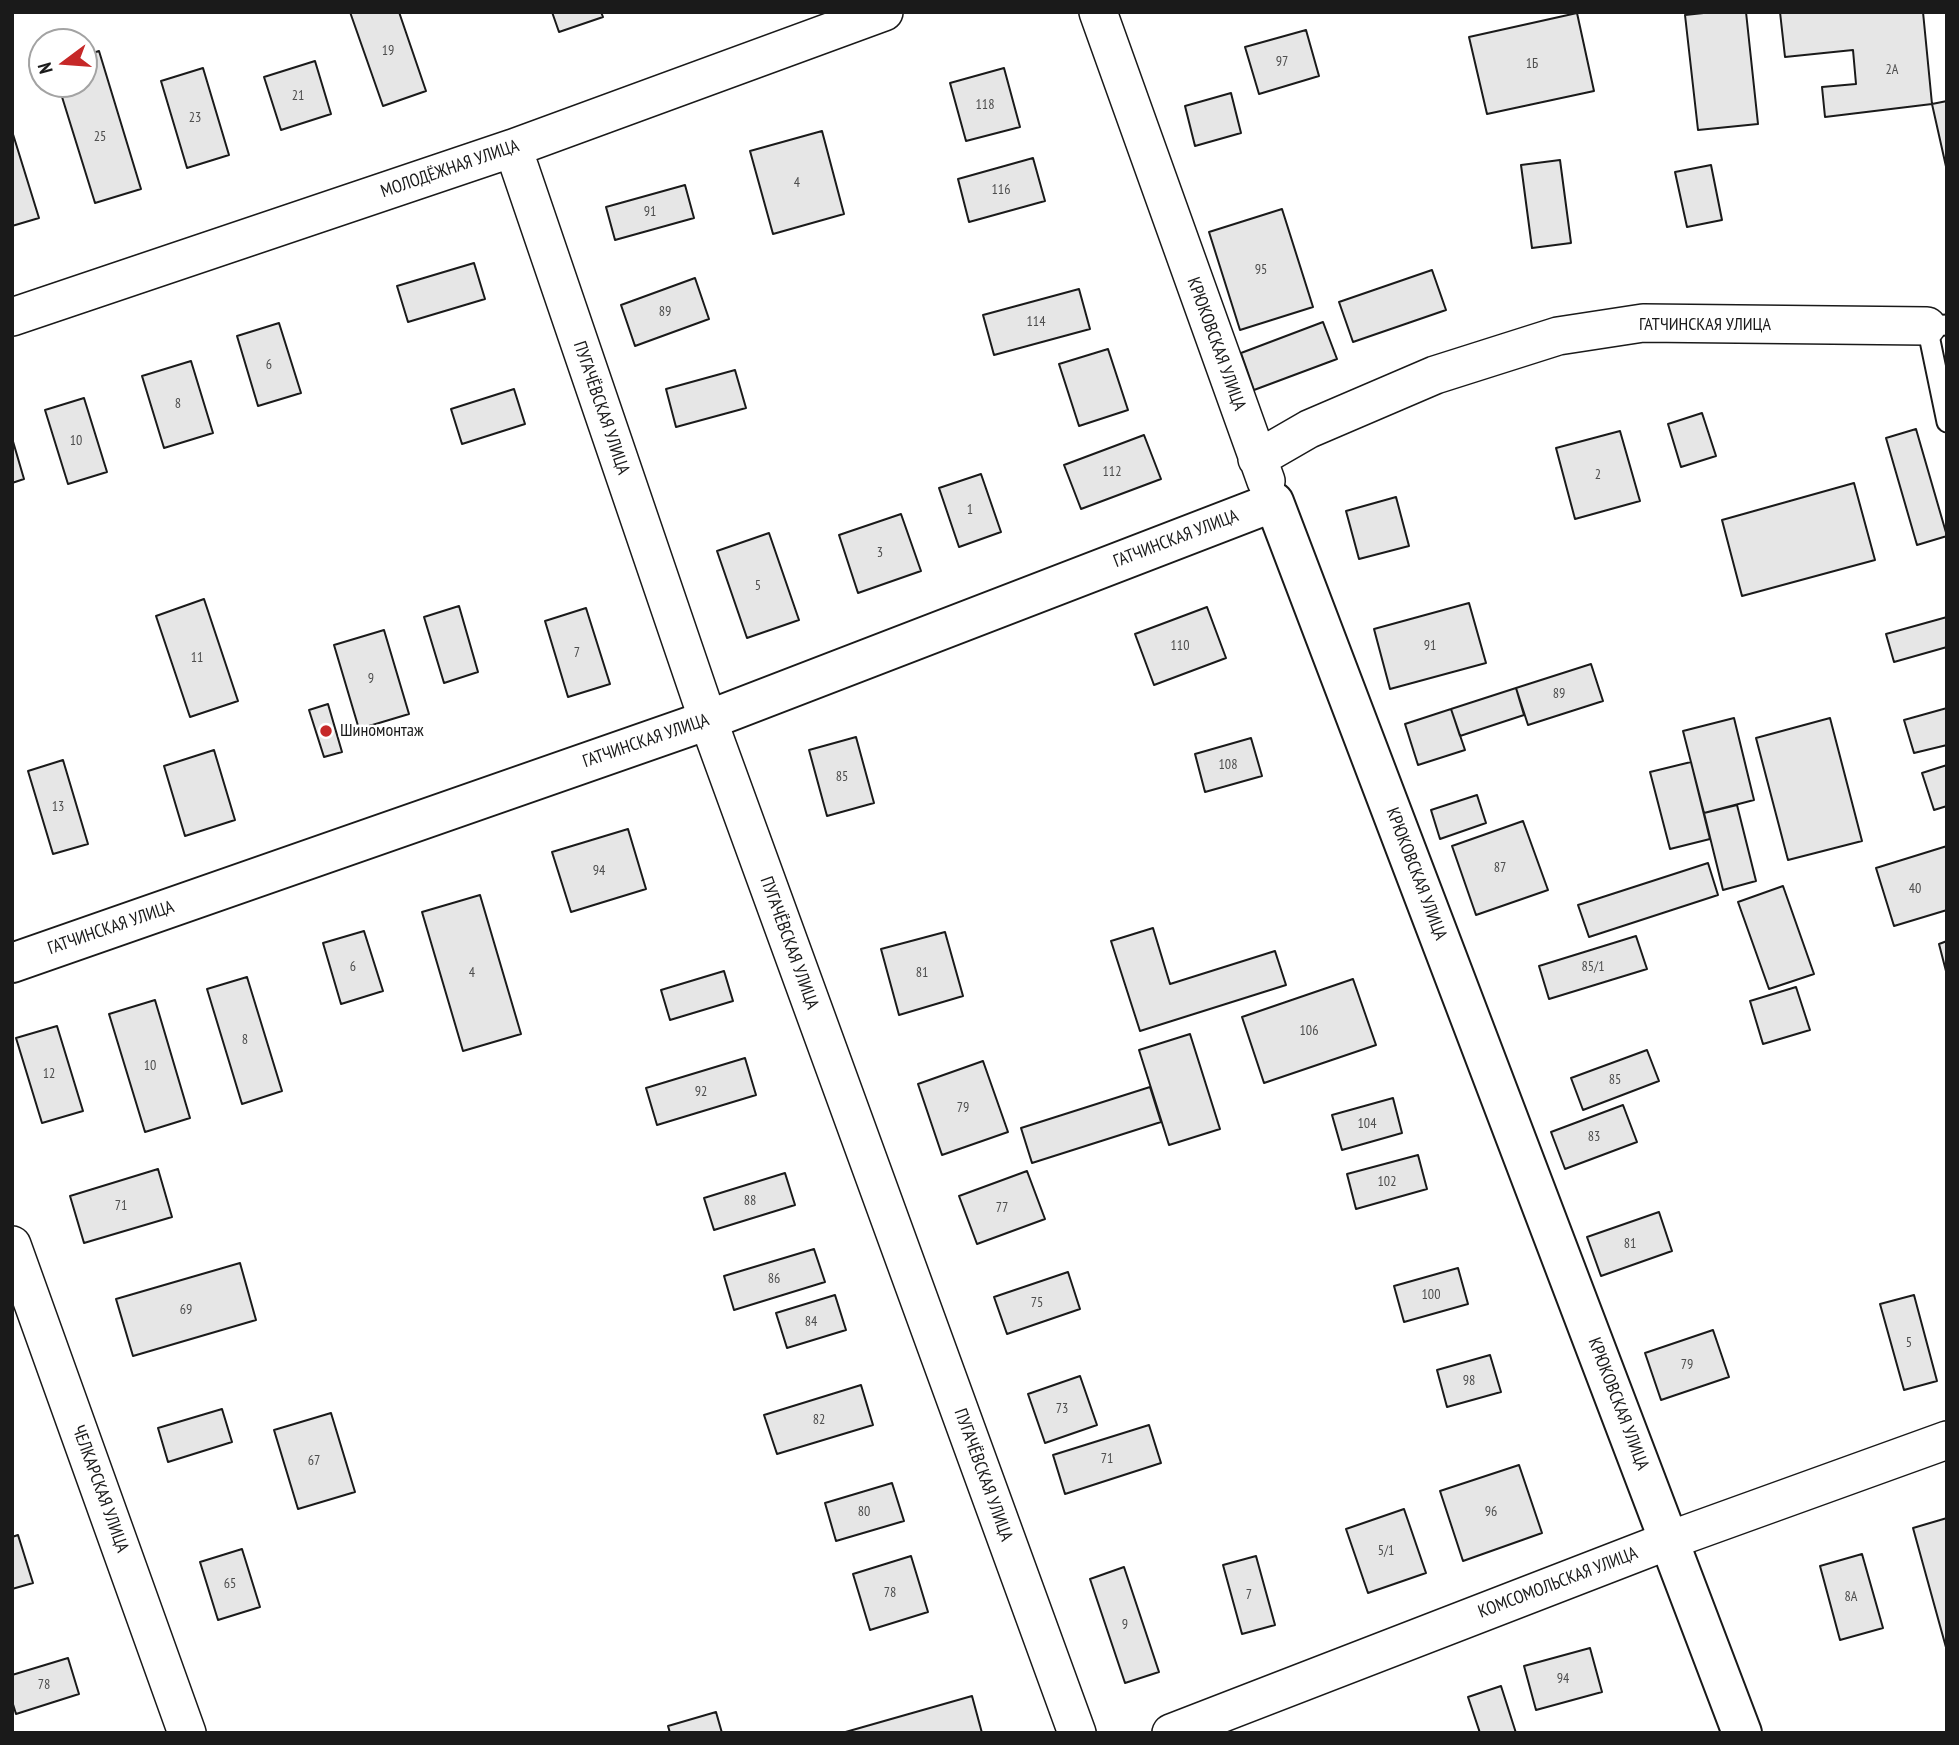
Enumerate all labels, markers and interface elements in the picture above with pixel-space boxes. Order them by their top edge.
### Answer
north arrow [28,28,98,98]
house number: 19 [382,43,394,59]
house number: 97 [1276,54,1288,70]
house number: 1Б [1526,56,1538,72]
text: N [32,60,58,76]
house number: 2А [1886,62,1898,78]
house number: 21 [292,88,304,104]
house number: 118 [976,97,994,113]
house number: 23 [189,110,201,126]
house number: 25 [94,129,106,145]
street label: МОЛОДЁЖНАЯ УЛИЦА [378,135,522,203]
house number: 4 [794,175,800,191]
house number: 116 [992,182,1010,198]
house number: 91 [644,204,656,220]
house number: 95 [1255,262,1267,278]
street label: КРЮКОВСКАЯ УЛИЦА [1182,275,1250,413]
house number: 89 [659,304,671,320]
house number: 114 [1027,314,1045,330]
street label: ГАТЧИНСКАЯ УЛИЦА [1639,314,1771,336]
street label: ПУГАЧЁВСКАЯ УЛИЦА [568,339,634,477]
house number: 6 [266,357,272,373]
house number: 8 [175,396,181,412]
house number: 10 [70,433,82,449]
house number: 112 [1103,464,1121,480]
house number: 2 [1595,467,1601,483]
house number: 1 [967,502,973,518]
street label: ГАТЧИНСКАЯ УЛИЦА [1110,505,1242,573]
house number: 3 [877,545,883,561]
house number: 5 [755,578,761,594]
house number: 110 [1171,638,1189,654]
house number: 91 [1424,638,1436,654]
house number: 7 [574,645,580,661]
house number: 11 [191,650,203,666]
house number: 9 [368,671,374,687]
house number: 89 [1553,686,1565,702]
street label: ГАТЧИНСКАЯ УЛИЦА [580,709,712,773]
place label: Шиномонтаж [340,720,424,742]
marker: Шиномонтаж [318,723,334,739]
house number: 108 [1219,757,1237,773]
house number: 85 [836,769,848,785]
house number: 13 [52,799,64,815]
street label: КРЮКОВСКАЯ УЛИЦА [1381,805,1451,943]
house number: 87 [1494,860,1506,876]
house number: 94 [593,863,605,879]
street label: ПУГАЧЁВСКАЯ УЛИЦА [755,874,823,1012]
house number: 40 [1909,881,1921,897]
street label: ГАТЧИНСКАЯ УЛИЦА [45,896,177,960]
house number: 6 [350,959,356,975]
house number: 85/1 [1581,959,1605,975]
house number: 4 [469,965,475,981]
house number: 81 [916,965,928,981]
house number: 106 [1300,1023,1318,1039]
house number: 8 [242,1032,248,1048]
house number: 10 [144,1058,156,1074]
house number: 12 [43,1066,55,1082]
house number: 85 [1609,1072,1621,1088]
house number: 92 [695,1084,707,1100]
house number: 79 [957,1100,969,1116]
house number: 104 [1358,1116,1376,1132]
house number: 83 [1588,1129,1600,1145]
house number: 102 [1378,1174,1396,1190]
house number: 88 [744,1193,756,1209]
house number: 71 [115,1198,127,1214]
house number: 77 [996,1200,1008,1216]
house number: 81 [1624,1236,1636,1252]
house number: 86 [768,1271,780,1287]
house number: 100 [1422,1287,1440,1303]
house number: 75 [1031,1295,1043,1311]
house number: 69 [180,1302,192,1318]
house number: 84 [805,1314,817,1330]
street label: КРЮКОВСКАЯ УЛИЦА [1583,1335,1653,1473]
house number: 5 [1906,1335,1912,1351]
house number: 79 [1681,1357,1693,1373]
house number: 98 [1463,1373,1475,1389]
house number: 73 [1056,1401,1068,1417]
street label: ПУГАЧЁВСКАЯ УЛИЦА [949,1406,1017,1544]
house number: 82 [813,1412,825,1428]
street label: ЧЕЛКАРСКАЯ УЛИЦА [67,1422,133,1556]
house number: 71 [1101,1451,1113,1467]
house number: 67 [308,1453,320,1469]
house number: 80 [858,1504,870,1520]
house number: 96 [1485,1504,1497,1520]
house number: 5/1 [1378,1543,1394,1559]
street label: КОМСОМОЛЬСКАЯ УЛИЦА [1475,1543,1641,1623]
house number: 65 [224,1576,236,1592]
house number: 78 [884,1585,896,1601]
house number: 7 [1246,1587,1252,1603]
house number: 8А [1845,1589,1857,1605]
house number: 9 [1122,1617,1128,1633]
house number: 94 [1557,1671,1569,1687]
house number: 78 [38,1677,50,1693]

